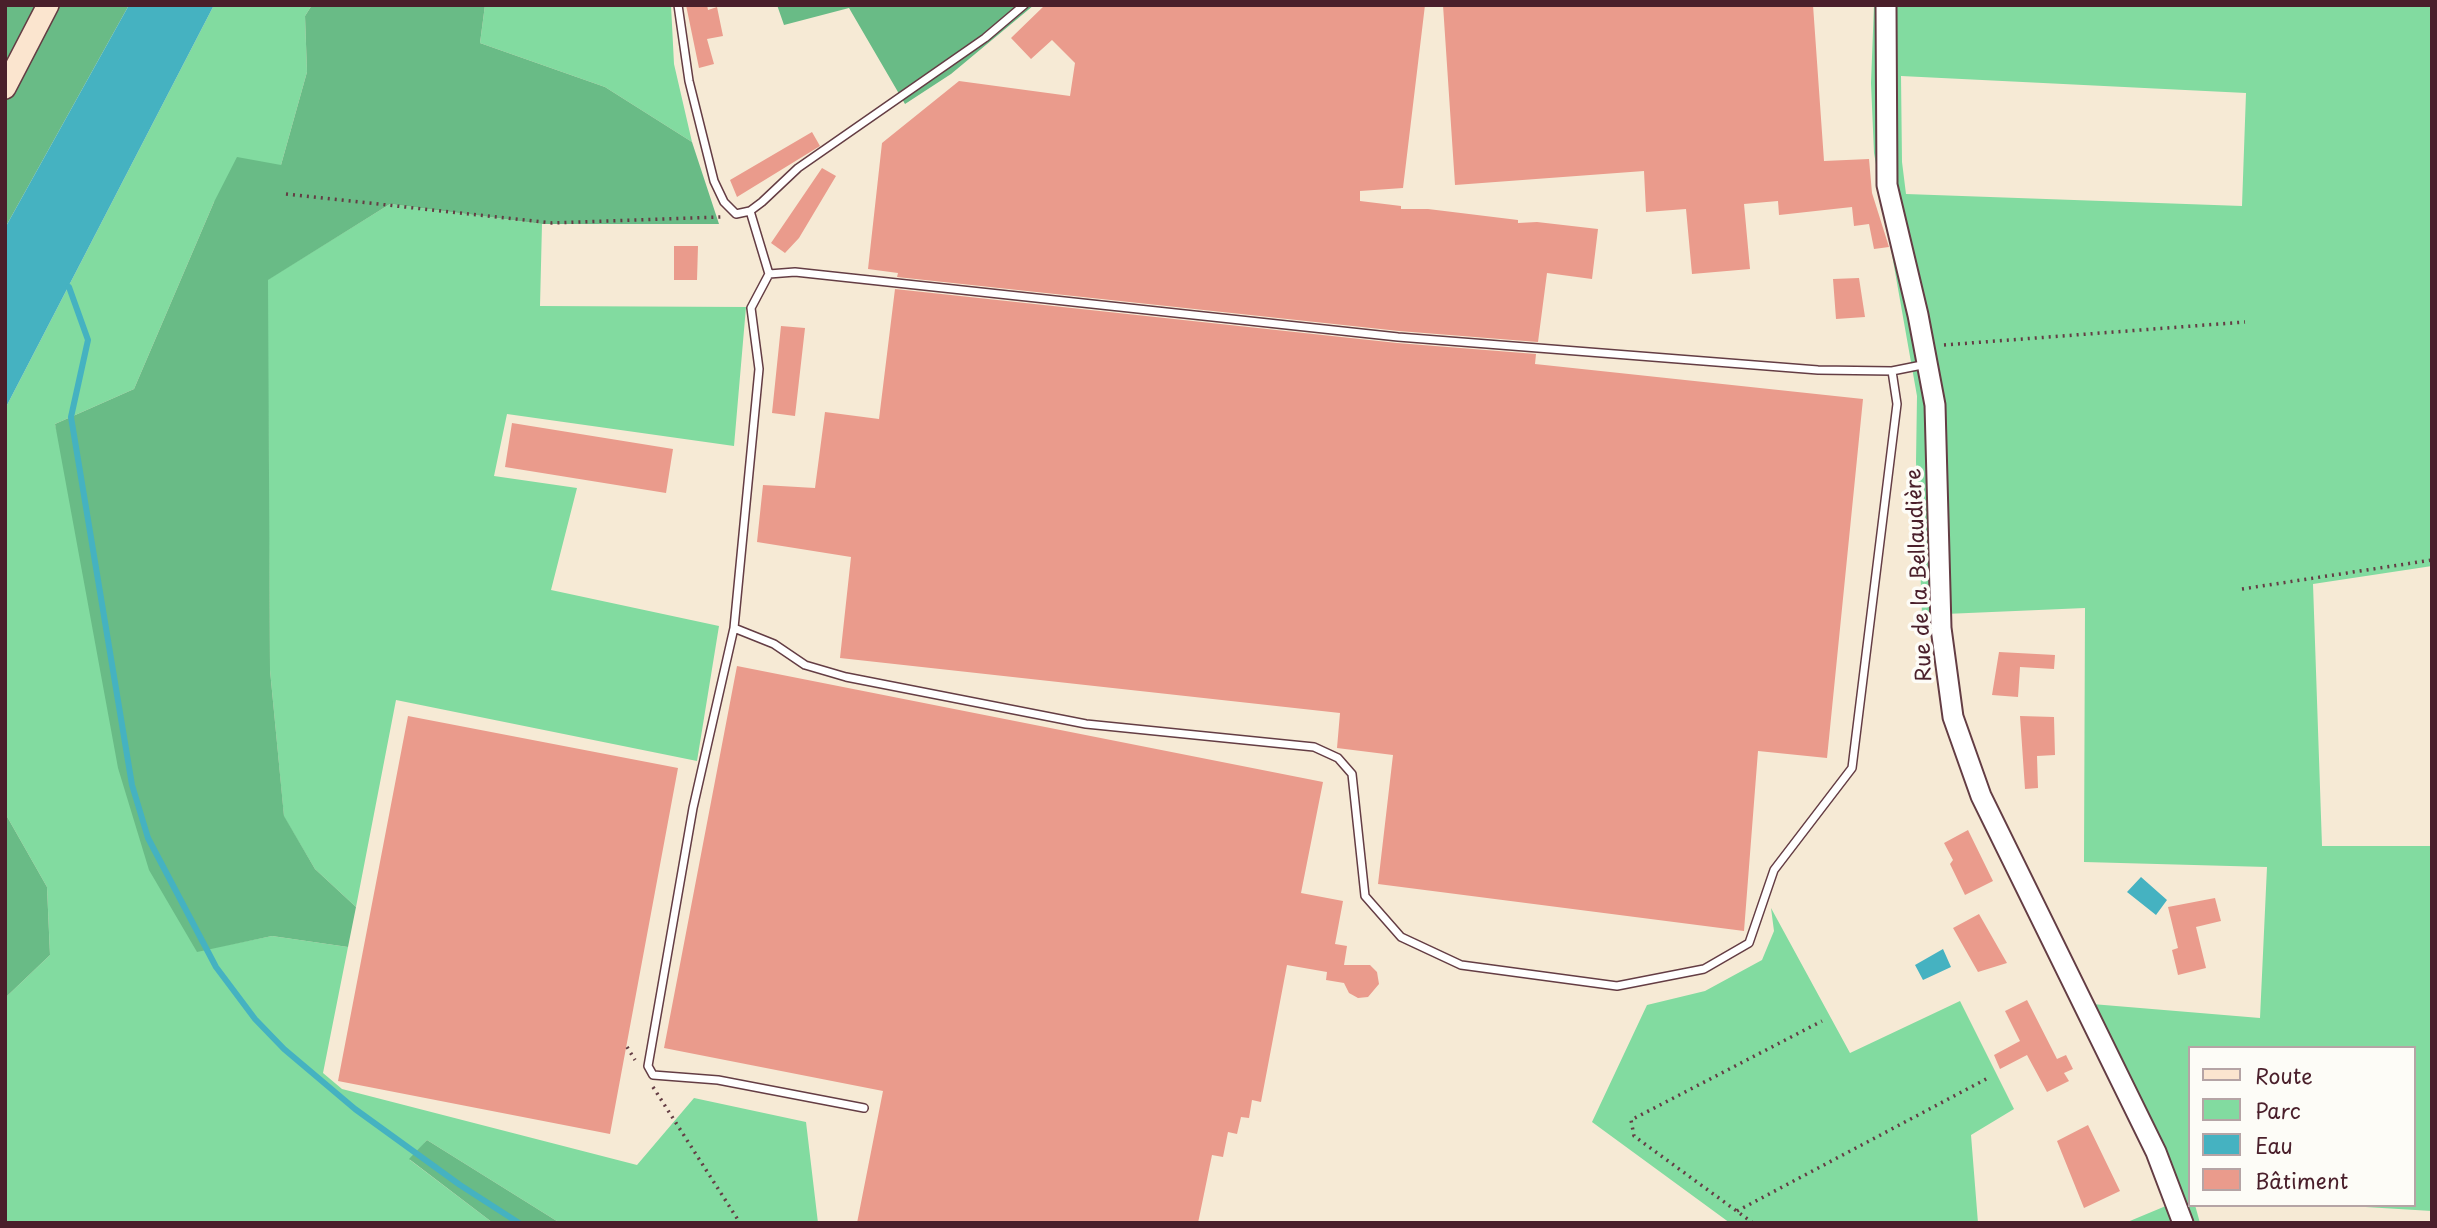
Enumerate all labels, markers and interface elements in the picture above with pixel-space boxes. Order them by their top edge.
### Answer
street label: Rue de la Bellaudière [1902,468,1938,682]
legend [2188,1046,2416,1207]
text: Route [2255,1059,2313,1091]
text: Parc [2255,1094,2301,1126]
text: Eau [2255,1129,2293,1161]
text: Bâtiment [2255,1164,2348,1196]

